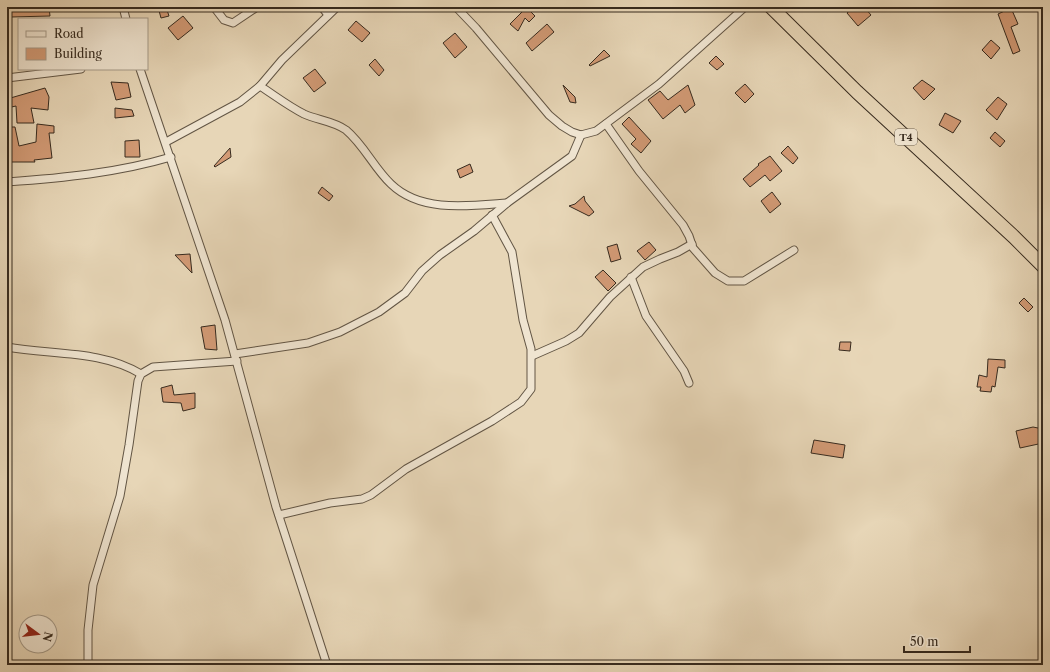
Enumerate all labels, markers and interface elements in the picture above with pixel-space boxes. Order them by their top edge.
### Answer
legend [18,18,148,70]
text: Road [54,26,84,41]
text: Building [54,46,102,61]
road number: T4 [895,129,917,145]
north arrow [18,614,58,654]
scale bar [904,628,970,654]
text: N [40,630,56,643]
text: 50 m [910,634,939,649]

